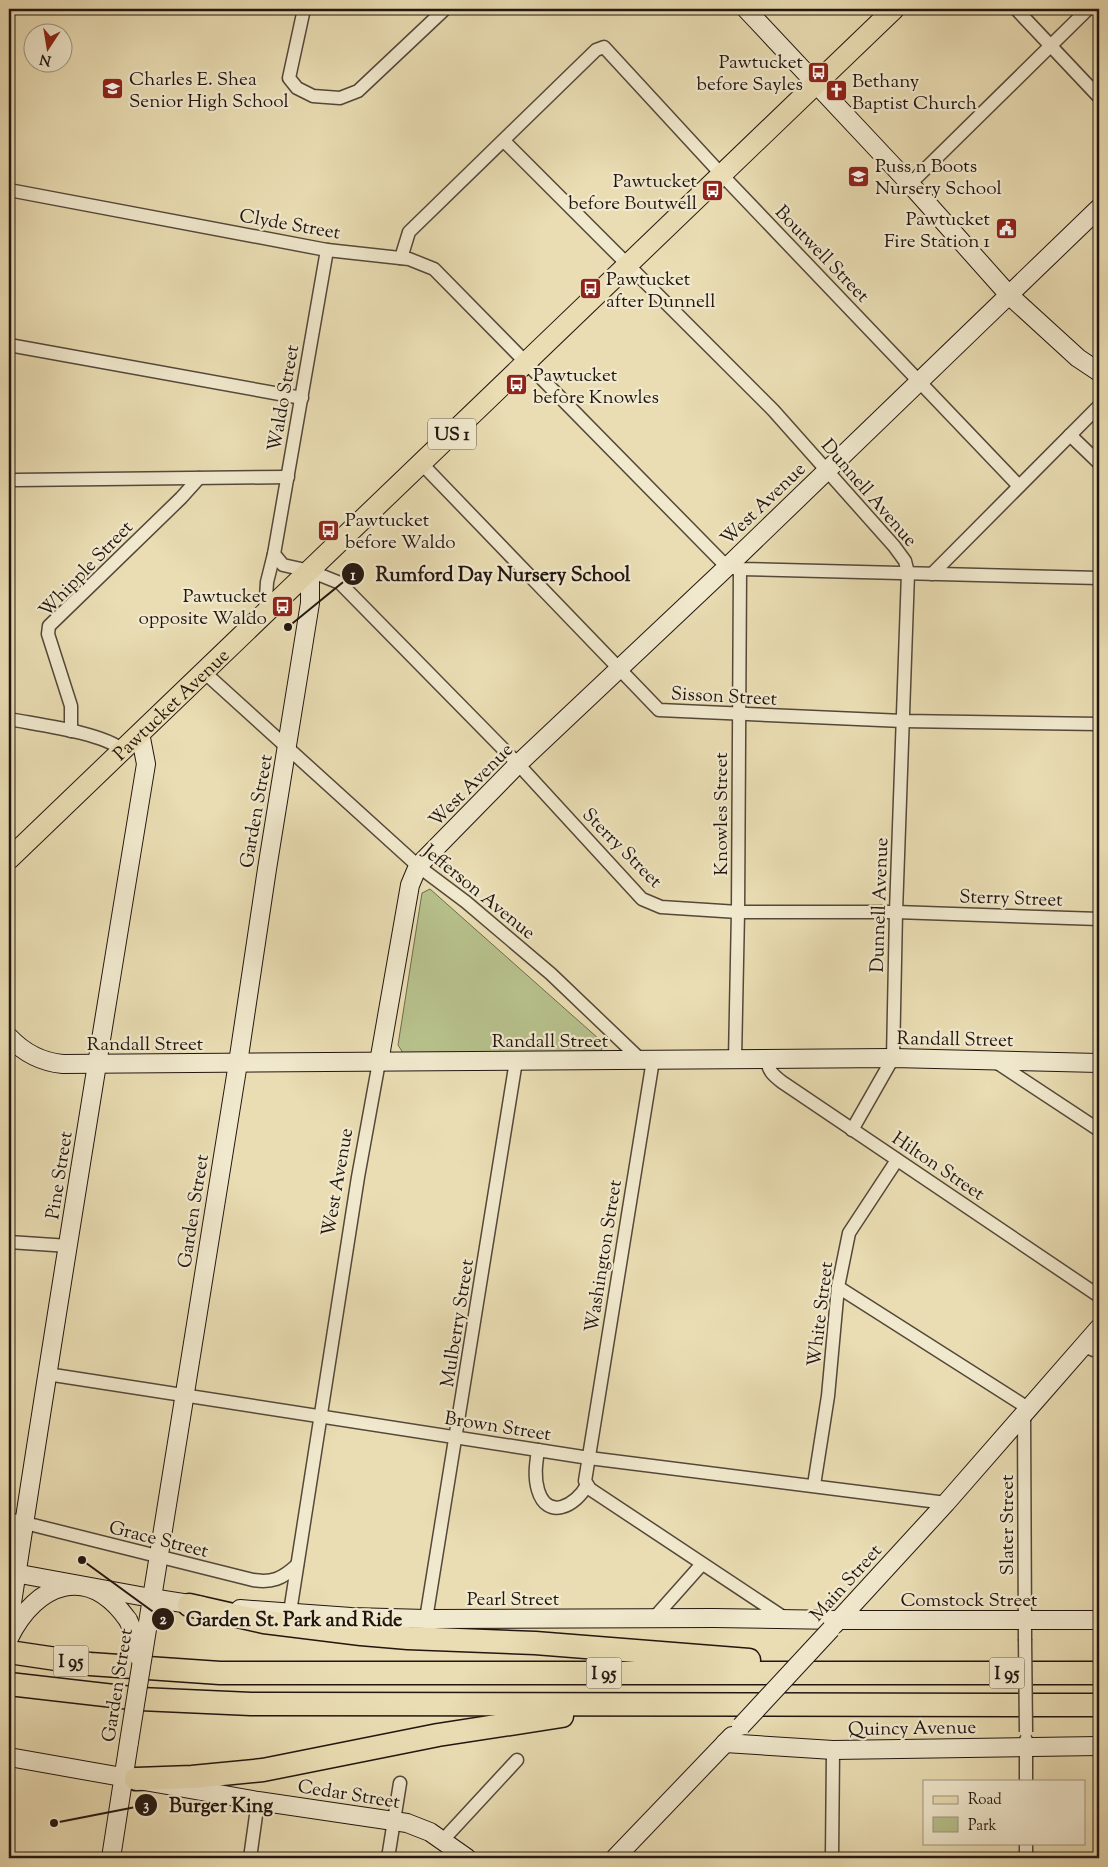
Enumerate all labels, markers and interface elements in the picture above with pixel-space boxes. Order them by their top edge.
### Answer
north arrow [22,22,72,72]
text: N [38,48,53,70]
place label: Pawtucket before Sayles [697,50,803,99]
bus stop icon: Pawtucket before Sayles [807,60,831,84]
place label: Charles E. Shea Senior High School [129,67,289,116]
place label: Bethany Baptist Church [852,69,977,118]
school or university icon: Charles E. Shea Senior High School [101,77,125,101]
church icon: Bethany Baptist Church [824,79,848,103]
place label: Puss n Boots Nursery School [875,154,1002,203]
school or university icon: Puss n Boots Nursery School [847,164,871,188]
place label: Pawtucket before Boutwell [568,169,697,218]
bus stop icon: Pawtucket before Boutwell [701,179,725,203]
street label: Boutwell Street [768,200,875,310]
street label: Clyde Street [237,203,343,248]
place label: Pawtucket Fire Station 1 [884,207,991,256]
public building icon: Pawtucket Fire Station 1 [994,217,1018,241]
place label: Pawtucket after Dunnell [606,267,715,316]
bus stop icon: Pawtucket after Dunnell [578,277,602,301]
street label: Waldo Street [262,342,307,454]
place label: Pawtucket before Knowles [533,363,659,412]
bus stop icon: Pawtucket before Knowles [505,373,529,397]
road number: US 1 [428,418,476,449]
street label: Dunnell Avenue [814,434,923,554]
street label: West Avenue [715,457,813,553]
place label: Pawtucket before Waldo [345,508,456,557]
street label: Whipple Street [34,515,140,624]
bus stop icon: Pawtucket before Waldo [317,518,341,542]
callout: Rumford Day Nursery School [340,557,640,592]
text: Rumford Day Nursery School [376,562,631,591]
text: 1 [350,566,356,587]
place label: Pawtucket opposite Waldo [139,584,267,633]
bus stop icon: Pawtucket opposite Waldo [271,594,295,618]
street label: Pawtucket Avenue [108,643,237,768]
street label: Sisson Street [670,681,778,714]
street label: West Avenue [423,737,520,834]
street label: Garden Street [234,752,281,870]
street label: Knowles Street [709,752,736,876]
street label: Sterry Street [575,803,668,895]
street label: Dunnell Avenue [865,837,896,973]
street label: Jefferson Avenue [415,838,541,947]
street label: Sterry Street [959,884,1064,915]
street label: Randall Street [896,1026,1014,1055]
street label: Randall Street [492,1029,609,1056]
street label: Randall Street [87,1032,204,1059]
street label: West Avenue [316,1126,361,1239]
street label: Hilton Street [886,1126,990,1208]
street label: Pine Street [40,1129,81,1221]
street label: Garden Street [172,1152,217,1270]
street label: Washington Street [579,1178,630,1335]
street label: Mulberry Street [435,1257,482,1390]
street label: White Street [802,1260,841,1369]
street label: Brown Street [442,1406,553,1449]
street label: Slater Street [995,1474,1022,1575]
street label: Grace Street [106,1515,211,1566]
street label: Main Street [805,1539,889,1628]
street label: Pearl Street [467,1587,560,1614]
street label: Comstock Street [900,1588,1038,1615]
callout: Garden St. Park and Ride [150,1601,412,1636]
text: Garden St. Park and Ride [186,1607,402,1636]
text: 2 [159,1610,167,1631]
street label: Garden Street [96,1626,141,1744]
road number: I 95 [54,1645,88,1676]
road number: I 95 [586,1658,622,1689]
road number: I 95 [990,1658,1024,1689]
street label: Quincy Avenue [848,1715,977,1744]
street label: Cedar Street [296,1774,402,1817]
legend [923,1780,1086,1844]
callout: Burger King [134,1788,283,1823]
text: Road [968,1790,1002,1811]
text: Burger King [169,1793,273,1822]
text: 3 [143,1796,149,1817]
text: Park [968,1816,997,1837]

